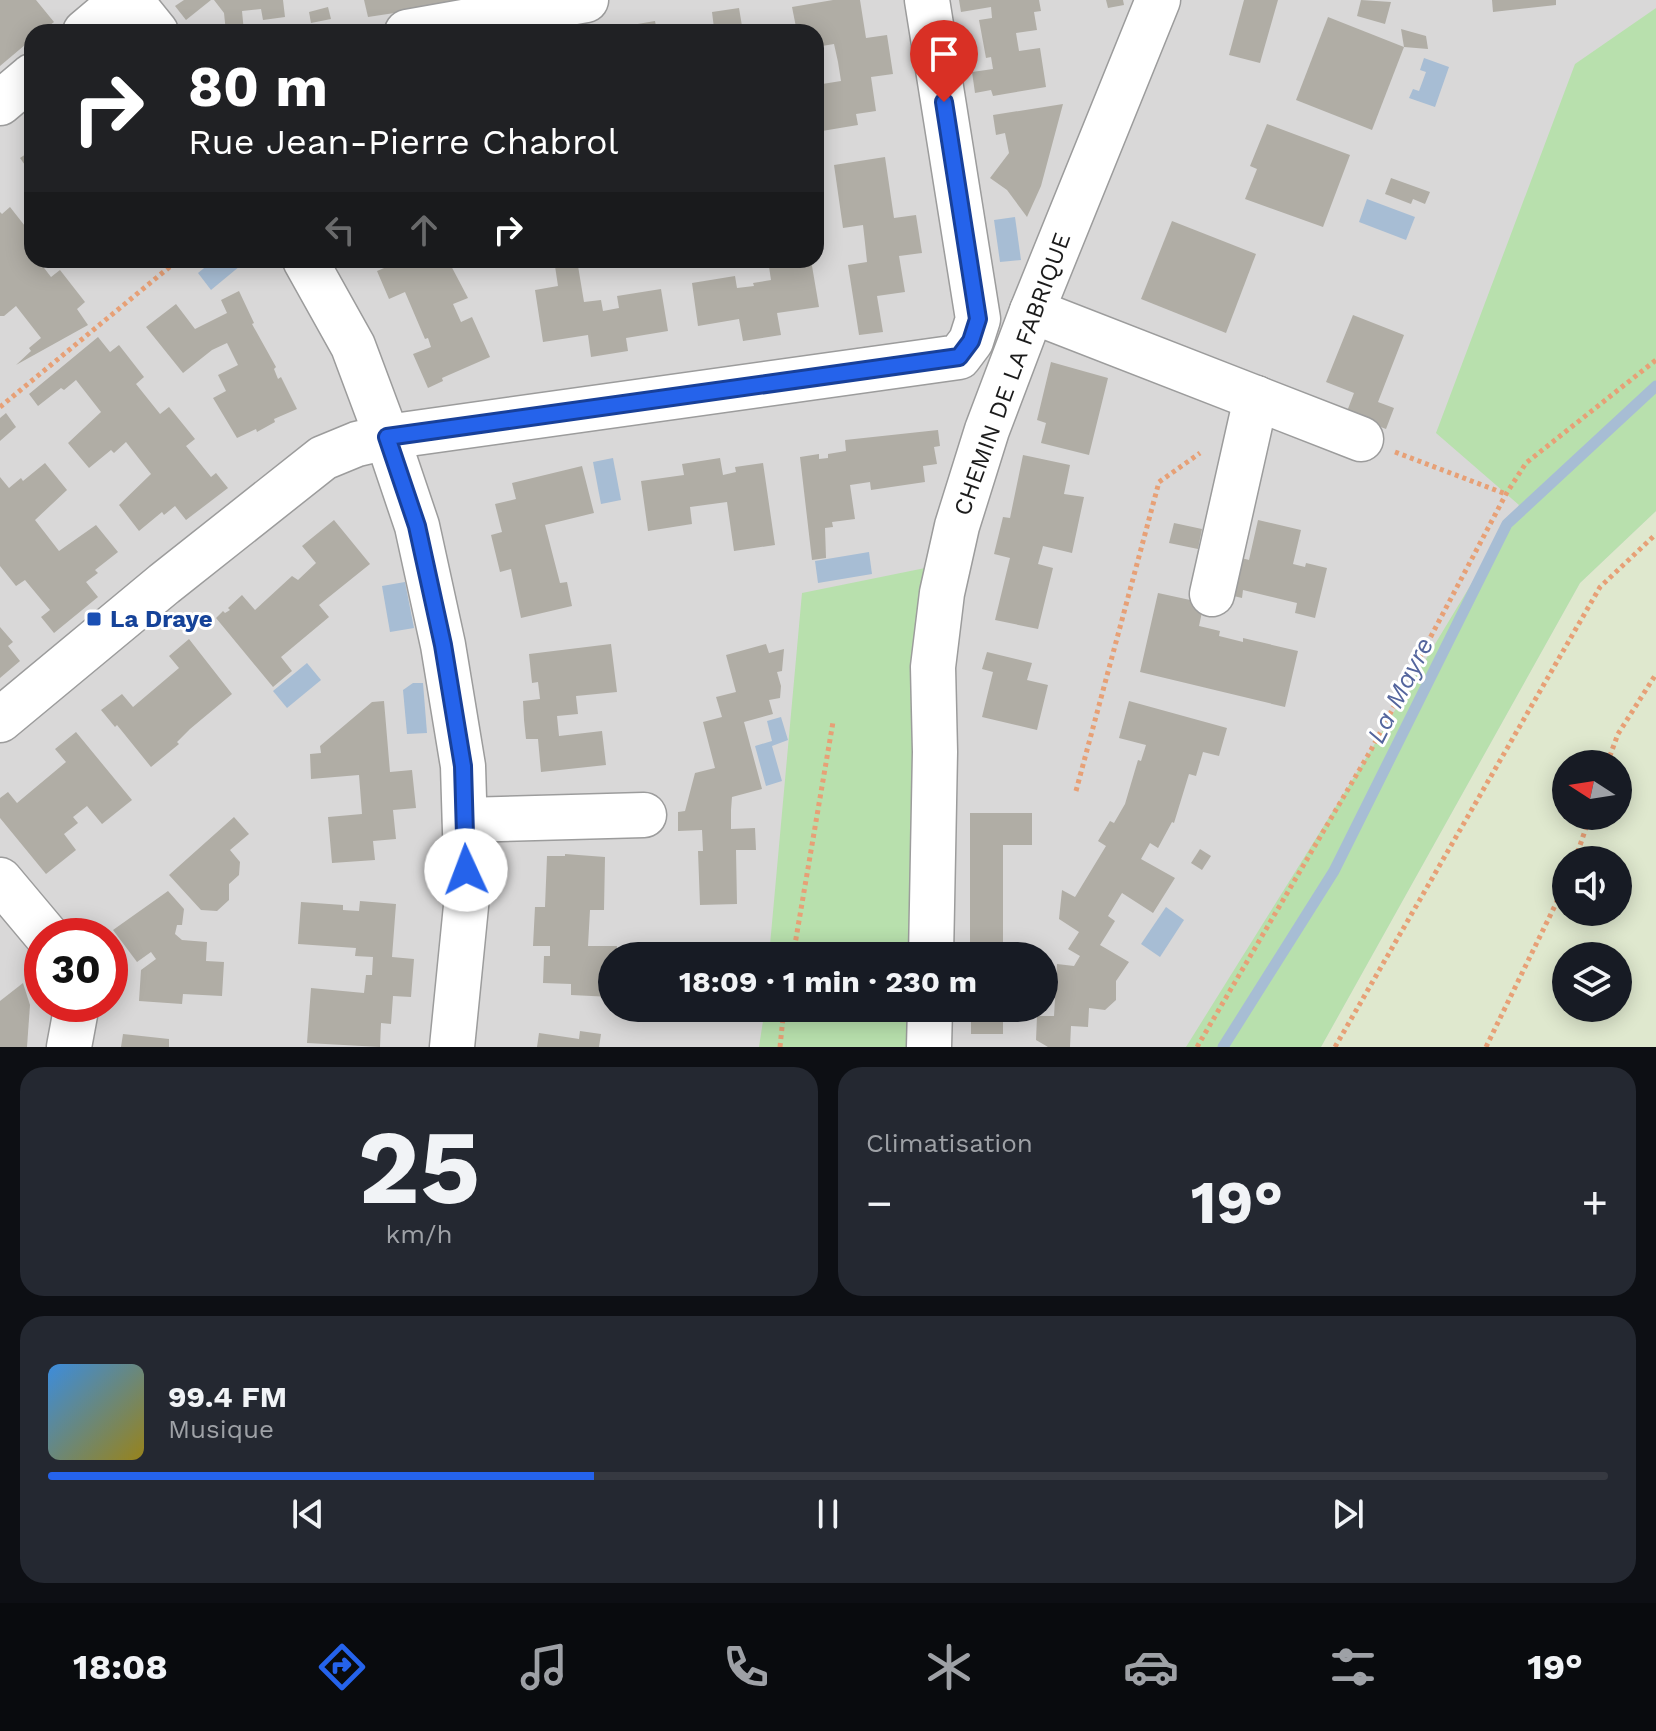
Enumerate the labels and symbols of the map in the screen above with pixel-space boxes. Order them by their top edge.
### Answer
pin [910,20,978,102]
street label: CHEMIN DE LA FABRIQUE [948,229,1076,519]
place label: La Draye [110,605,213,633]
marker: La Draye [85,610,103,628]
water label: La Mayre [1361,632,1439,748]
north arrow [1552,750,1632,830]
position arrow [424,828,508,912]
speed limit sign: 30 [24,918,128,1022]

